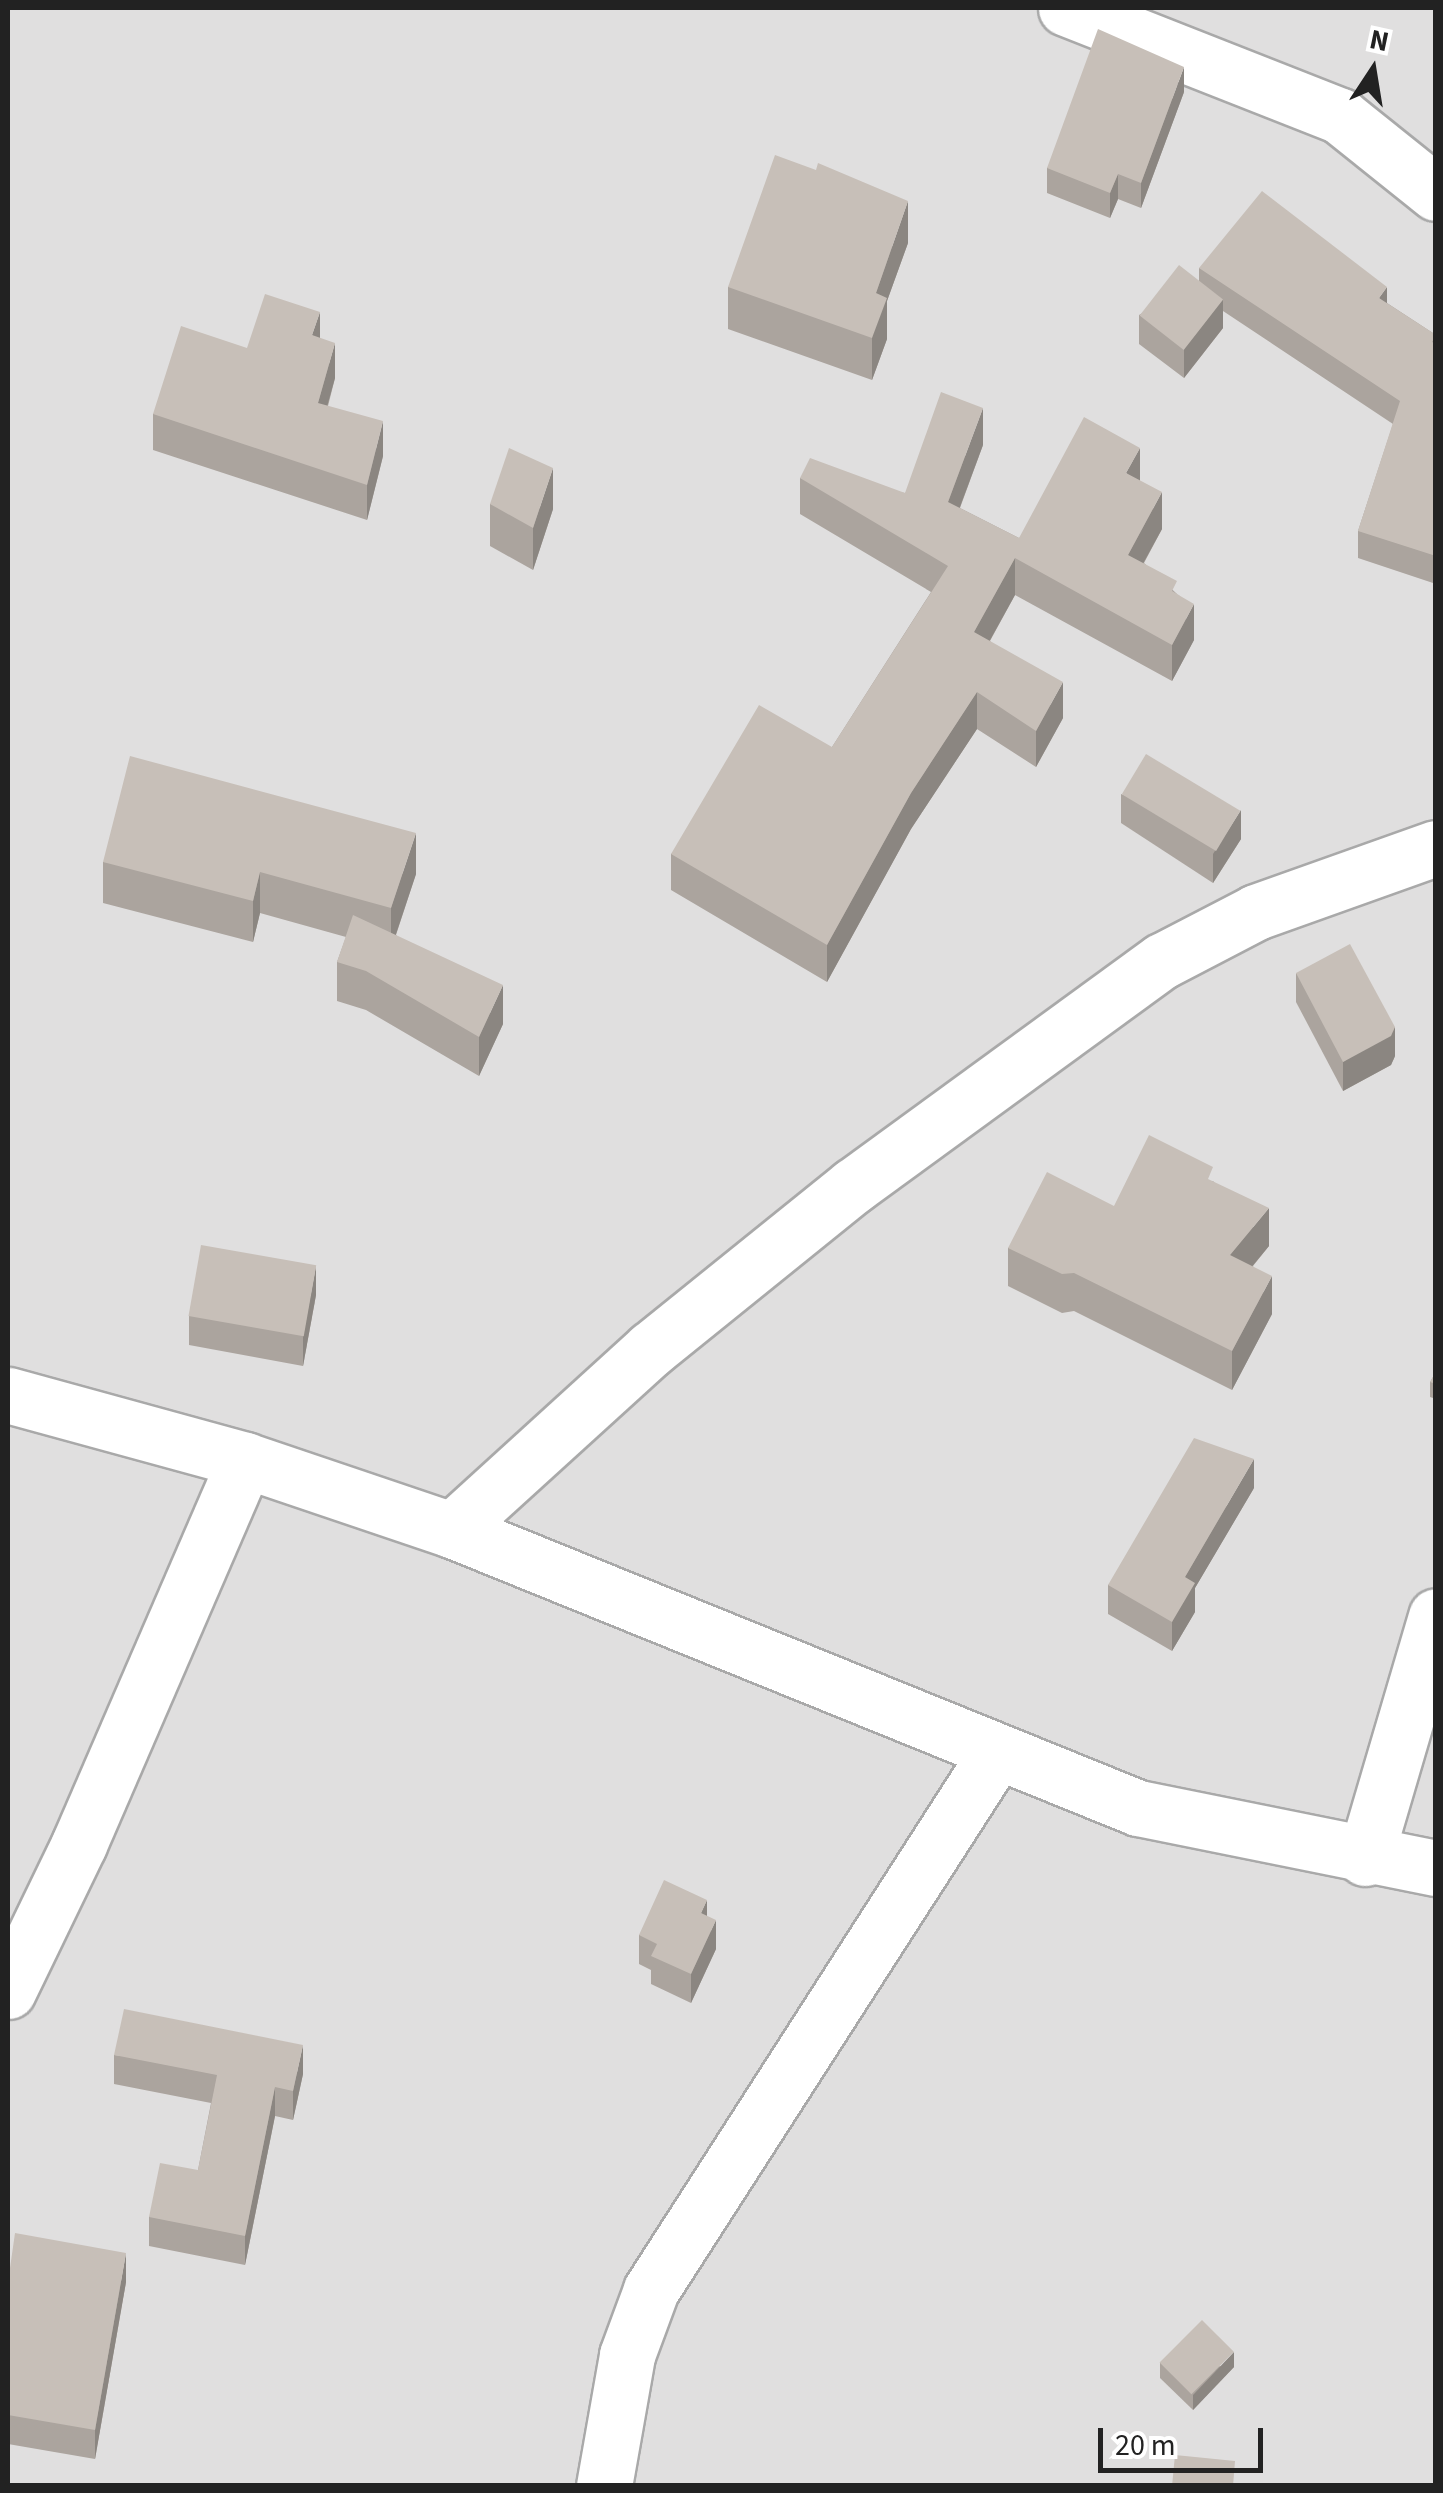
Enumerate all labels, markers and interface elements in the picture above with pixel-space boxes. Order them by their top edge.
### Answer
text: N [1366,19,1393,62]
north arrow [1323,20,1423,120]
scale bar [1103,2408,1268,2470]
text: 20 m [1115,2424,1176,2467]

